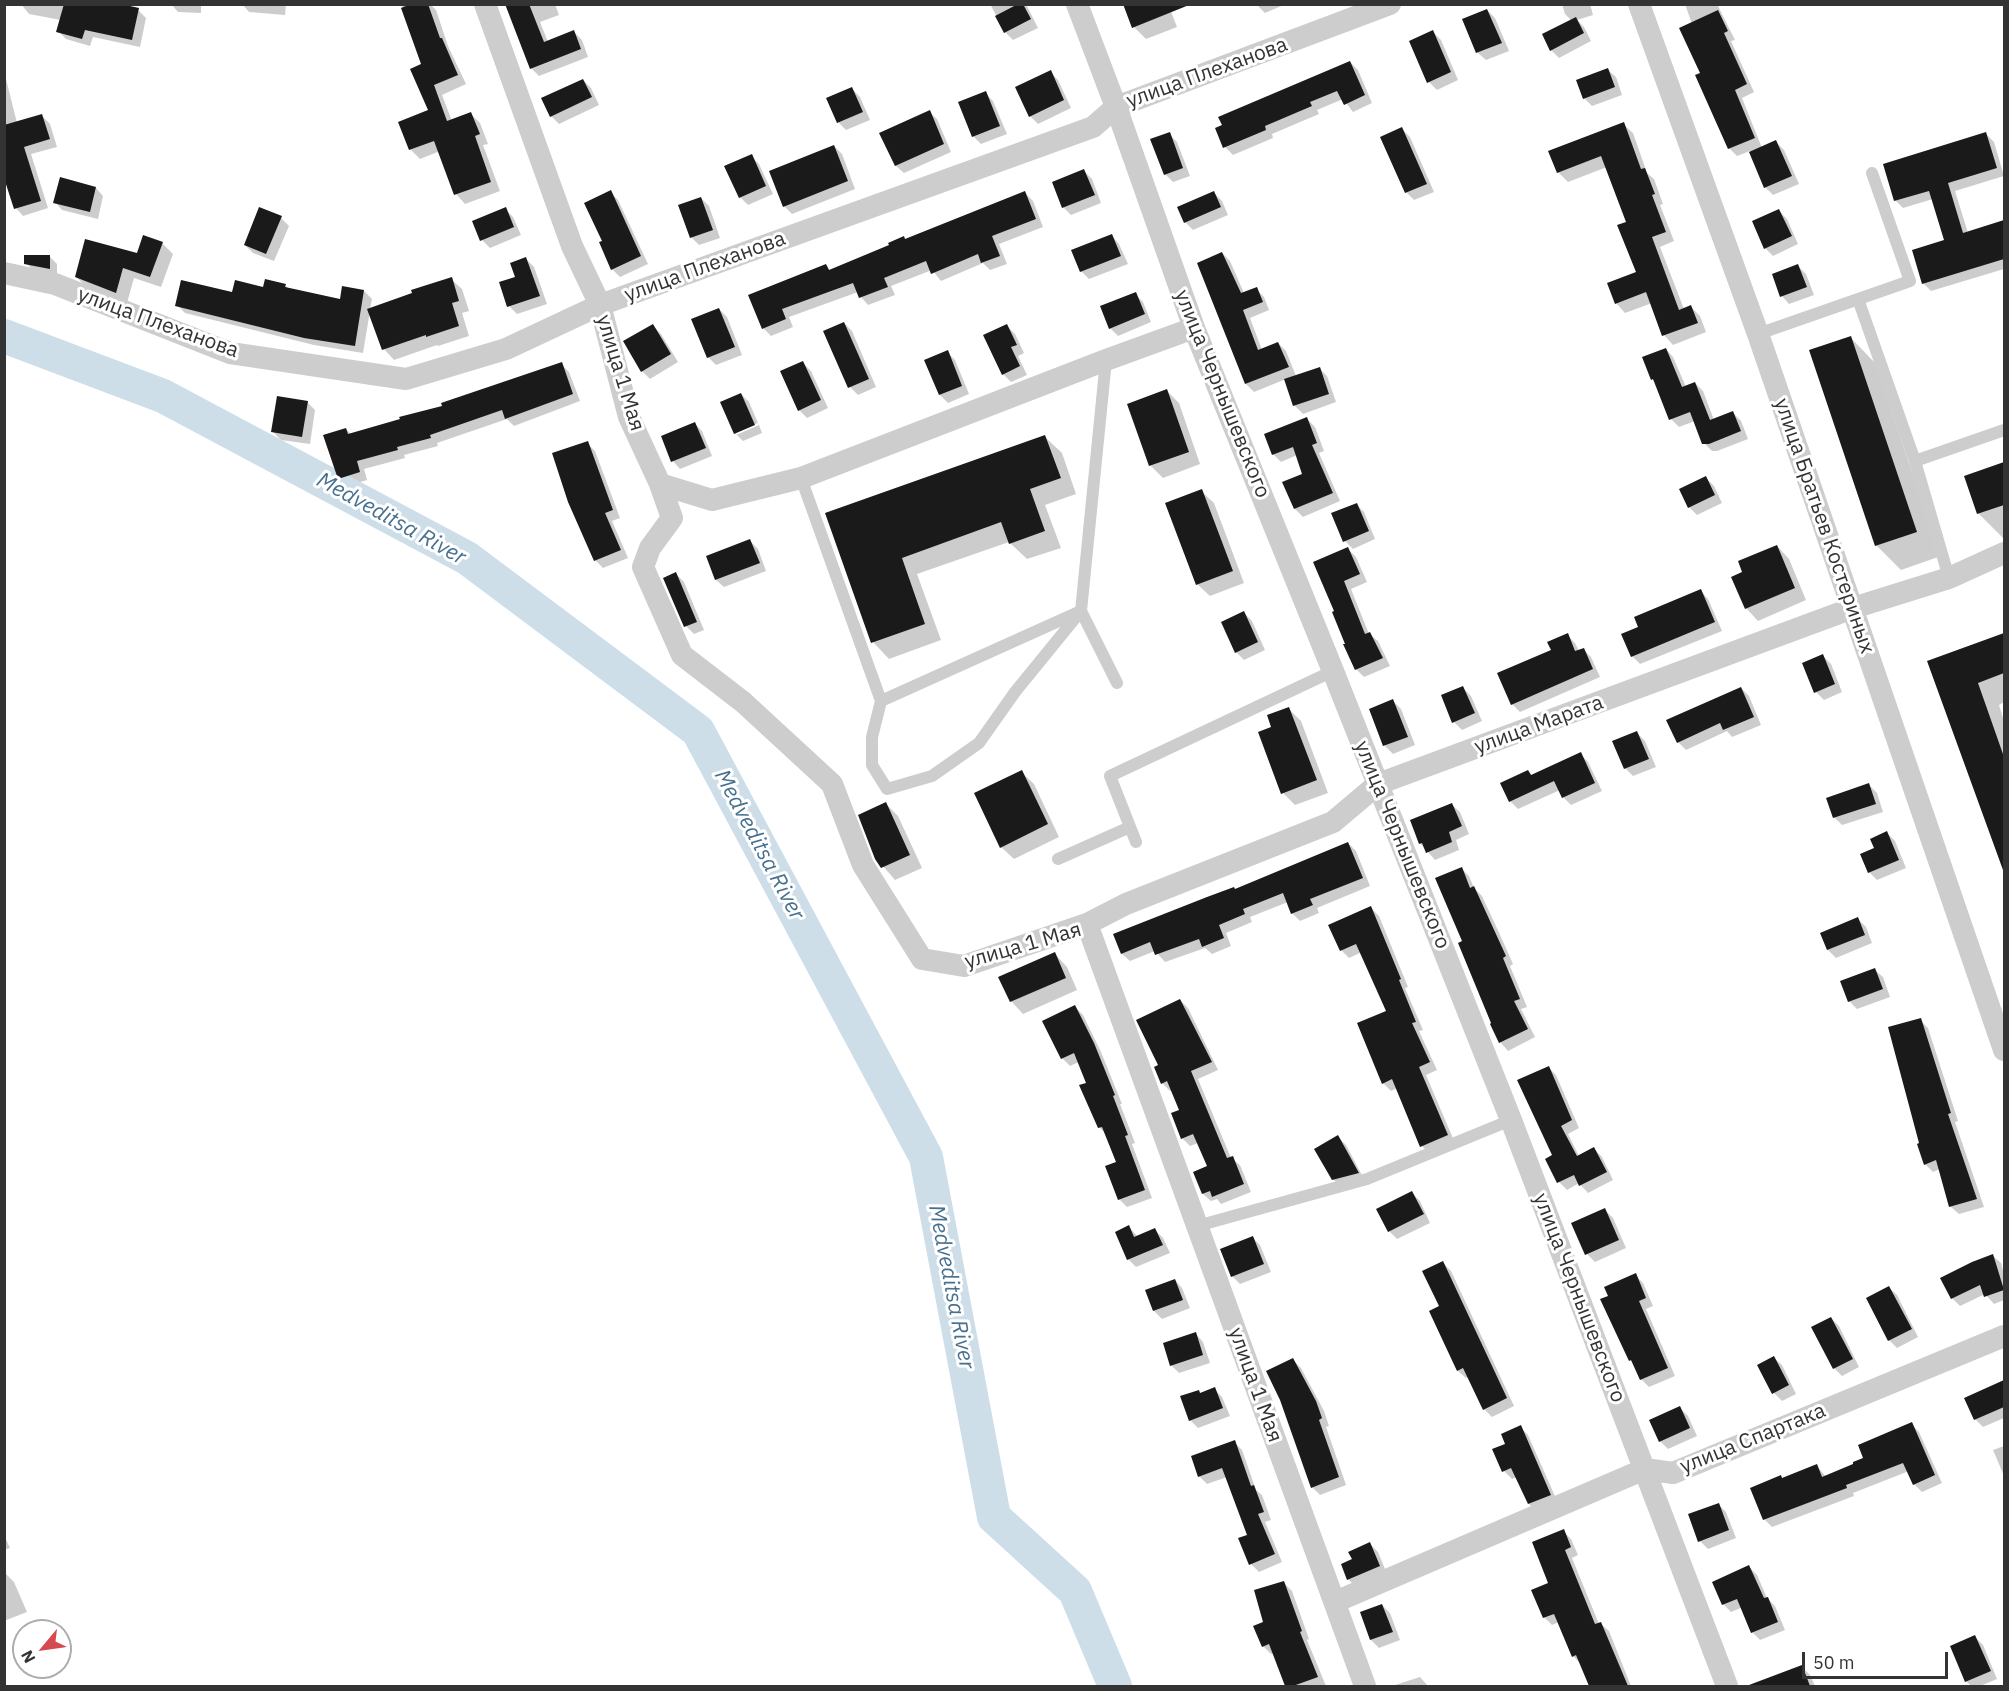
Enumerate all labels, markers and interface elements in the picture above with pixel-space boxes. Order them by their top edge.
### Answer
street label: улица Плеханова [1123,32,1291,114]
street label: улица Плеханова [621,226,789,308]
street label: улица Плеханова [74,282,242,364]
street label: улица Чернышевского [1169,286,1275,502]
street label: улица 1 Мая [590,312,650,434]
street label: улица Братьев Костериных [1768,395,1880,657]
water label: Medveditsa River [312,467,470,571]
street label: улица Марата [1471,690,1607,760]
street label: улица Чернышевского [1349,737,1455,953]
water label: Medveditsa River [708,765,810,925]
street label: улица 1 Мая [962,917,1084,975]
street label: улица Чернышевского [1527,1190,1631,1406]
water label: Medveditsa River [922,1203,980,1371]
street label: улица 1 Мая [1223,1324,1287,1446]
street label: улица Спартака [1677,1398,1829,1480]
north arrow [12,1619,72,1679]
scale bar [1805,1640,1950,1678]
text: N [16,1647,40,1667]
text: 50 m [1813,1651,1855,1674]

